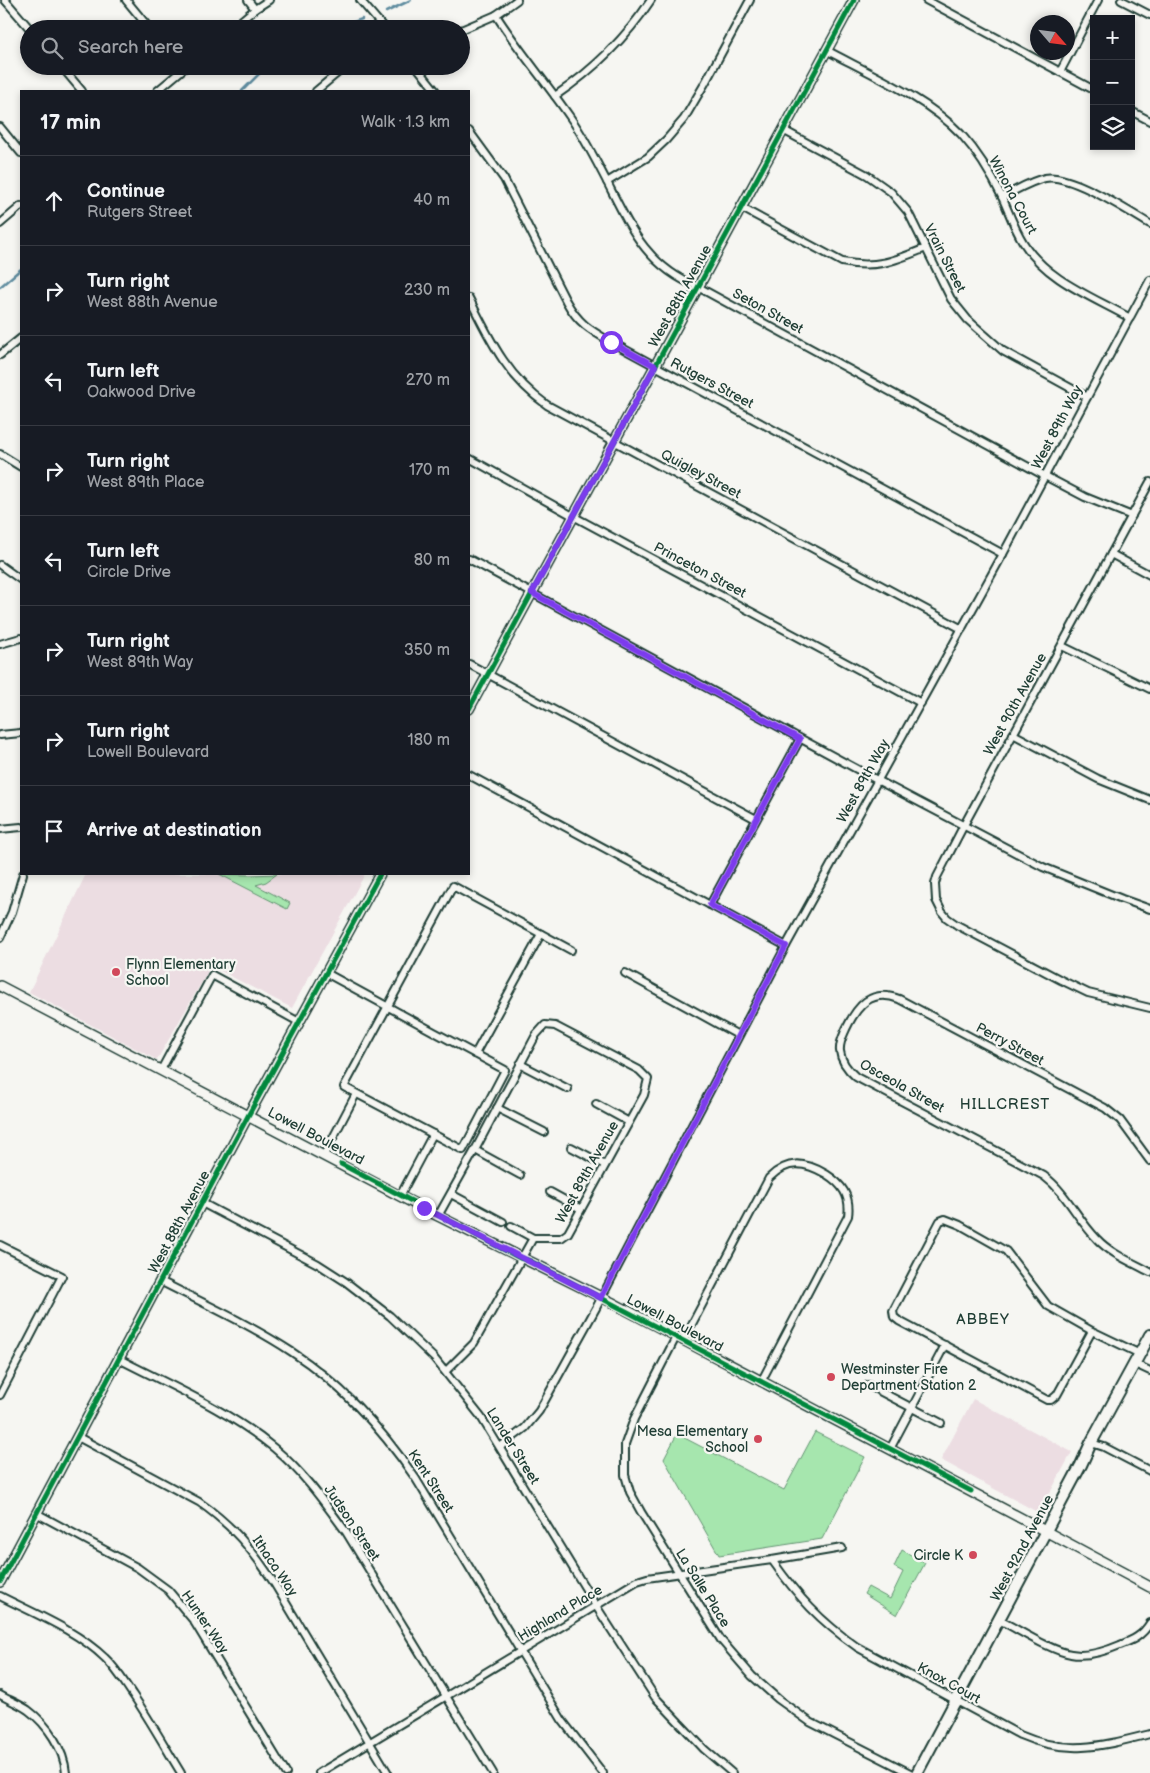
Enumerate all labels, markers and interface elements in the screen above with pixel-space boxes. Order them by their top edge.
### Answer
north arrow [1030,15,1075,60]
map controls [1090,15,1135,150]
button: + [1090,15,1135,60]
search box [20,20,470,75]
icon: search [38,34,66,62]
text: Search here [78,36,183,59]
button: − [1090,60,1135,105]
button: layers [1090,105,1135,150]
text: 17 min [40,110,101,135]
text: Walk · 1.3 km [361,113,450,132]
street label: Winona Court [985,153,1041,238]
text: Continue [87,180,165,203]
icon: ahead [40,187,68,215]
text: 40 m [413,191,450,210]
text: Rutgers Street [87,203,192,222]
street label: Vrain Street [921,221,970,296]
street label: West 88th Avenue [645,242,715,350]
text: Turn right [87,270,170,293]
icon: right [40,277,68,305]
text: 230 m [404,281,450,300]
street label: Seton Street [730,285,807,338]
text: West 88th Avenue [87,293,218,312]
route start [600,331,623,354]
street label: Rutgers Street [667,354,757,412]
text: Turn left [87,360,159,383]
icon: left [40,367,68,395]
text: 270 m [406,371,450,390]
street label: West 89th Way [1028,381,1087,472]
text: Oakwood Drive [87,383,196,402]
street label: Quigley Street [658,446,745,503]
text: Turn right [87,450,170,473]
icon: right [40,457,68,485]
text: 170 m [409,461,450,480]
text: West 89th Place [87,473,205,492]
street label: Princeton Street [651,538,750,602]
text: Turn left [87,540,159,563]
icon: left [40,547,68,575]
text: 80 m [414,551,450,570]
text: Circle Drive [87,563,171,582]
text: Turn right [87,630,170,653]
icon: right [40,637,68,665]
text: 350 m [404,641,450,660]
street label: West 90th Avenue [980,650,1050,758]
text: West 89th Way [87,653,193,672]
text: Turn right [87,720,170,743]
icon: right [40,727,68,755]
text: 180 m [408,731,450,750]
street label: West 89th Way [833,736,893,826]
text: Lowell Boulevard [87,743,209,762]
icon: arrive [40,817,68,845]
text: Arrive at destination [87,819,262,842]
place label: Flynn Elementary School [126,956,236,989]
marker: Flynn Elementary School [110,966,122,978]
street label: Perry Street [973,1019,1048,1069]
street label: Osceola Street [857,1056,948,1117]
district label: HILLCREST [960,1095,1050,1114]
street label: Lowell Boulevard [265,1103,367,1169]
street label: West 89th Avenue [552,1118,622,1226]
street label: West 88th Avenue [145,1167,213,1277]
route end [413,1197,436,1220]
street label: Lowell Boulevard [624,1290,726,1356]
district label: ABBEY [956,1310,1010,1329]
place label: Westminster Fire Department Station 2 [841,1361,977,1394]
marker: Westminster Fire Department Station 2 [825,1371,837,1383]
street label: Lander Street [483,1405,544,1488]
place label: Mesa Elementary School [637,1423,749,1456]
marker: Mesa Elementary School [752,1433,764,1445]
street label: Kent Street [404,1446,458,1516]
street label: Judson Street [320,1482,384,1565]
street label: West 92nd Avenue [987,1492,1057,1604]
street label: Ithaca Way [249,1533,302,1600]
street label: La Salle Place [672,1546,734,1630]
place label: Circle K [913,1547,964,1564]
marker: Circle K [967,1549,979,1561]
street label: Highland Place [515,1581,605,1645]
street label: Hunter Way [178,1587,233,1657]
street label: Knox Court [914,1659,984,1708]

